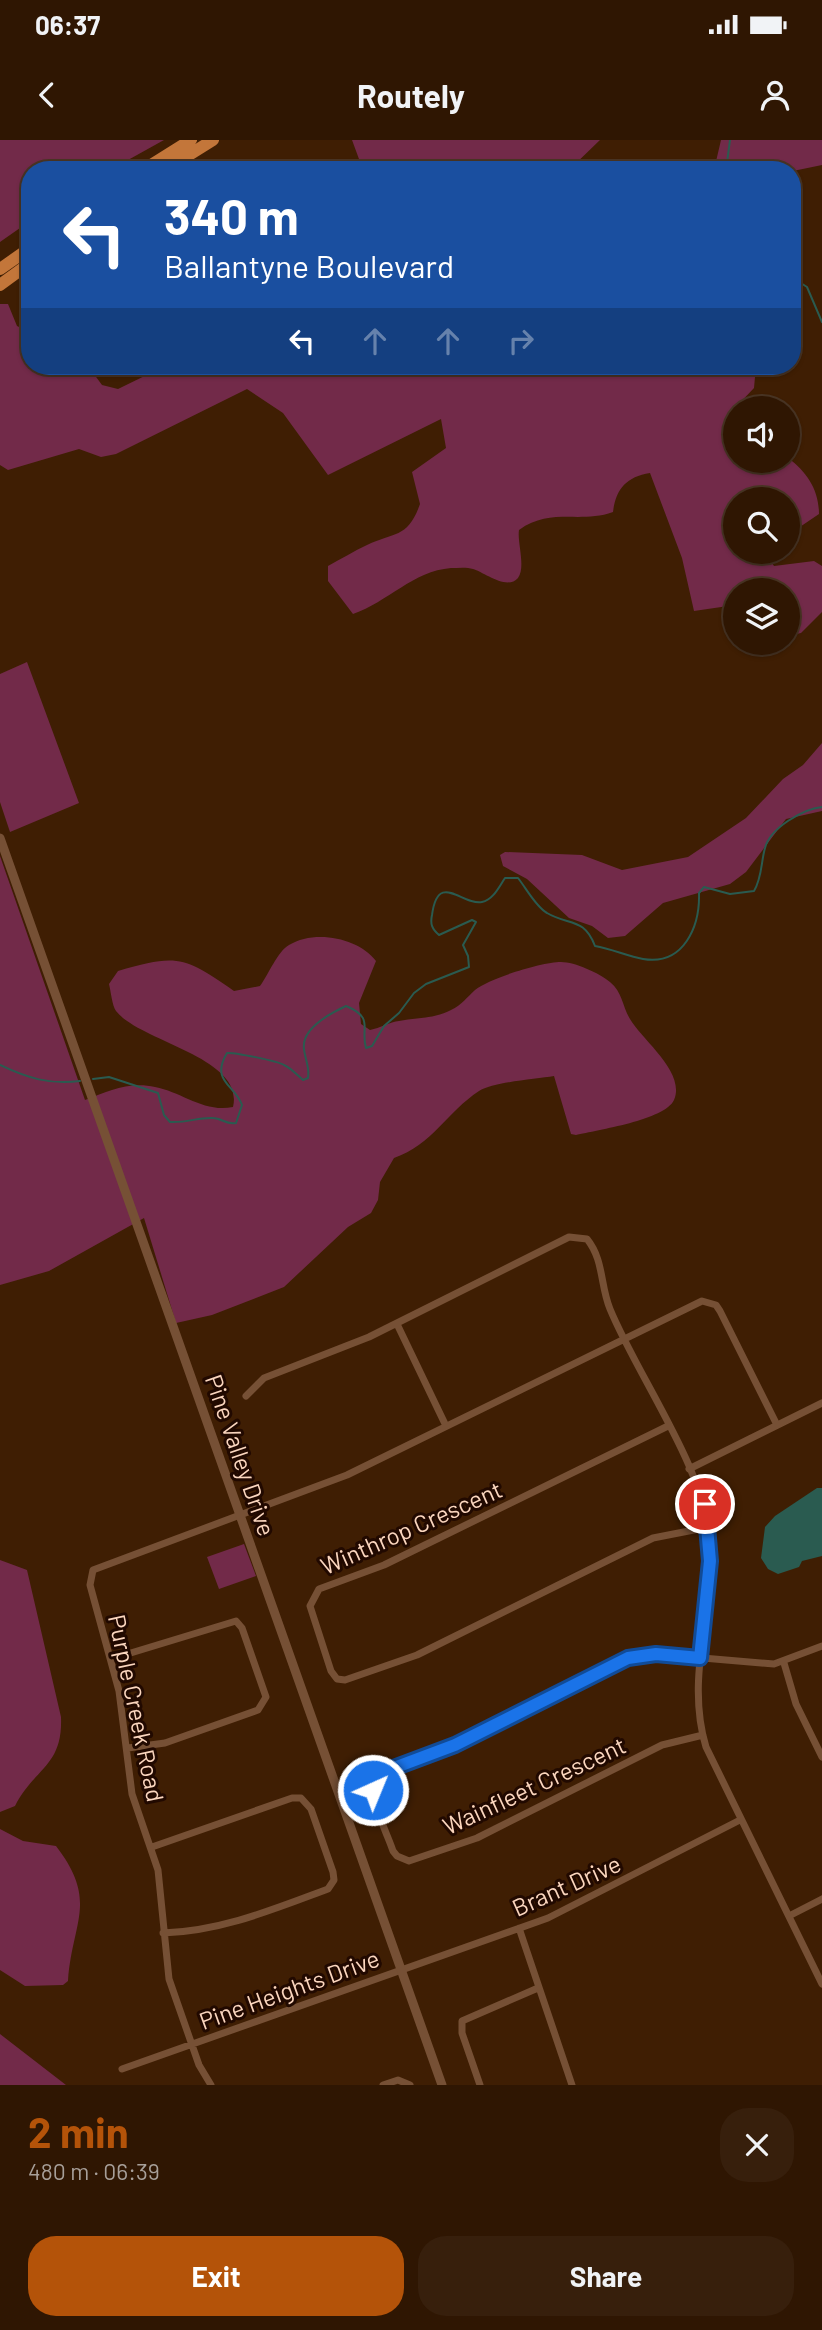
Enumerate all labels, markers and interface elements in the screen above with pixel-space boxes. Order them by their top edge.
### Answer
text: 06:37 [35,9,100,40]
icon: back [28,76,66,114]
text: Routely [357,76,465,114]
icon: person [756,76,794,114]
text: 340 m [164,186,299,245]
icon: left [49,189,140,280]
text: Ballantyne Boulevard [164,246,454,284]
icon: left [283,322,321,360]
icon: ahead [356,322,394,360]
icon: ahead [429,322,467,360]
icon: right [502,322,540,360]
map controls [723,396,800,655]
button: sound [723,396,800,473]
button: search [723,487,800,564]
button: layers [723,578,800,655]
street label: Pine Valley Drive [200,1370,282,1540]
street label: Winthrop Crescent [316,1474,506,1580]
pin [675,1474,735,1534]
icon: arrive [686,1485,724,1523]
street label: Purple Creek Road [103,1612,171,1804]
street label: Wainfleet Crescent [438,1730,630,1840]
position arrow [336,1753,410,1827]
street label: Brant Drive [507,1848,625,1922]
street label: Pine Heights Drive [195,1943,383,2035]
text: 2 min [28,2106,129,2156]
button: close [720,2108,794,2182]
text: 480 m · 06:39 [28,2157,160,2185]
button: Exit [28,2236,404,2316]
button: Share [418,2236,794,2316]

